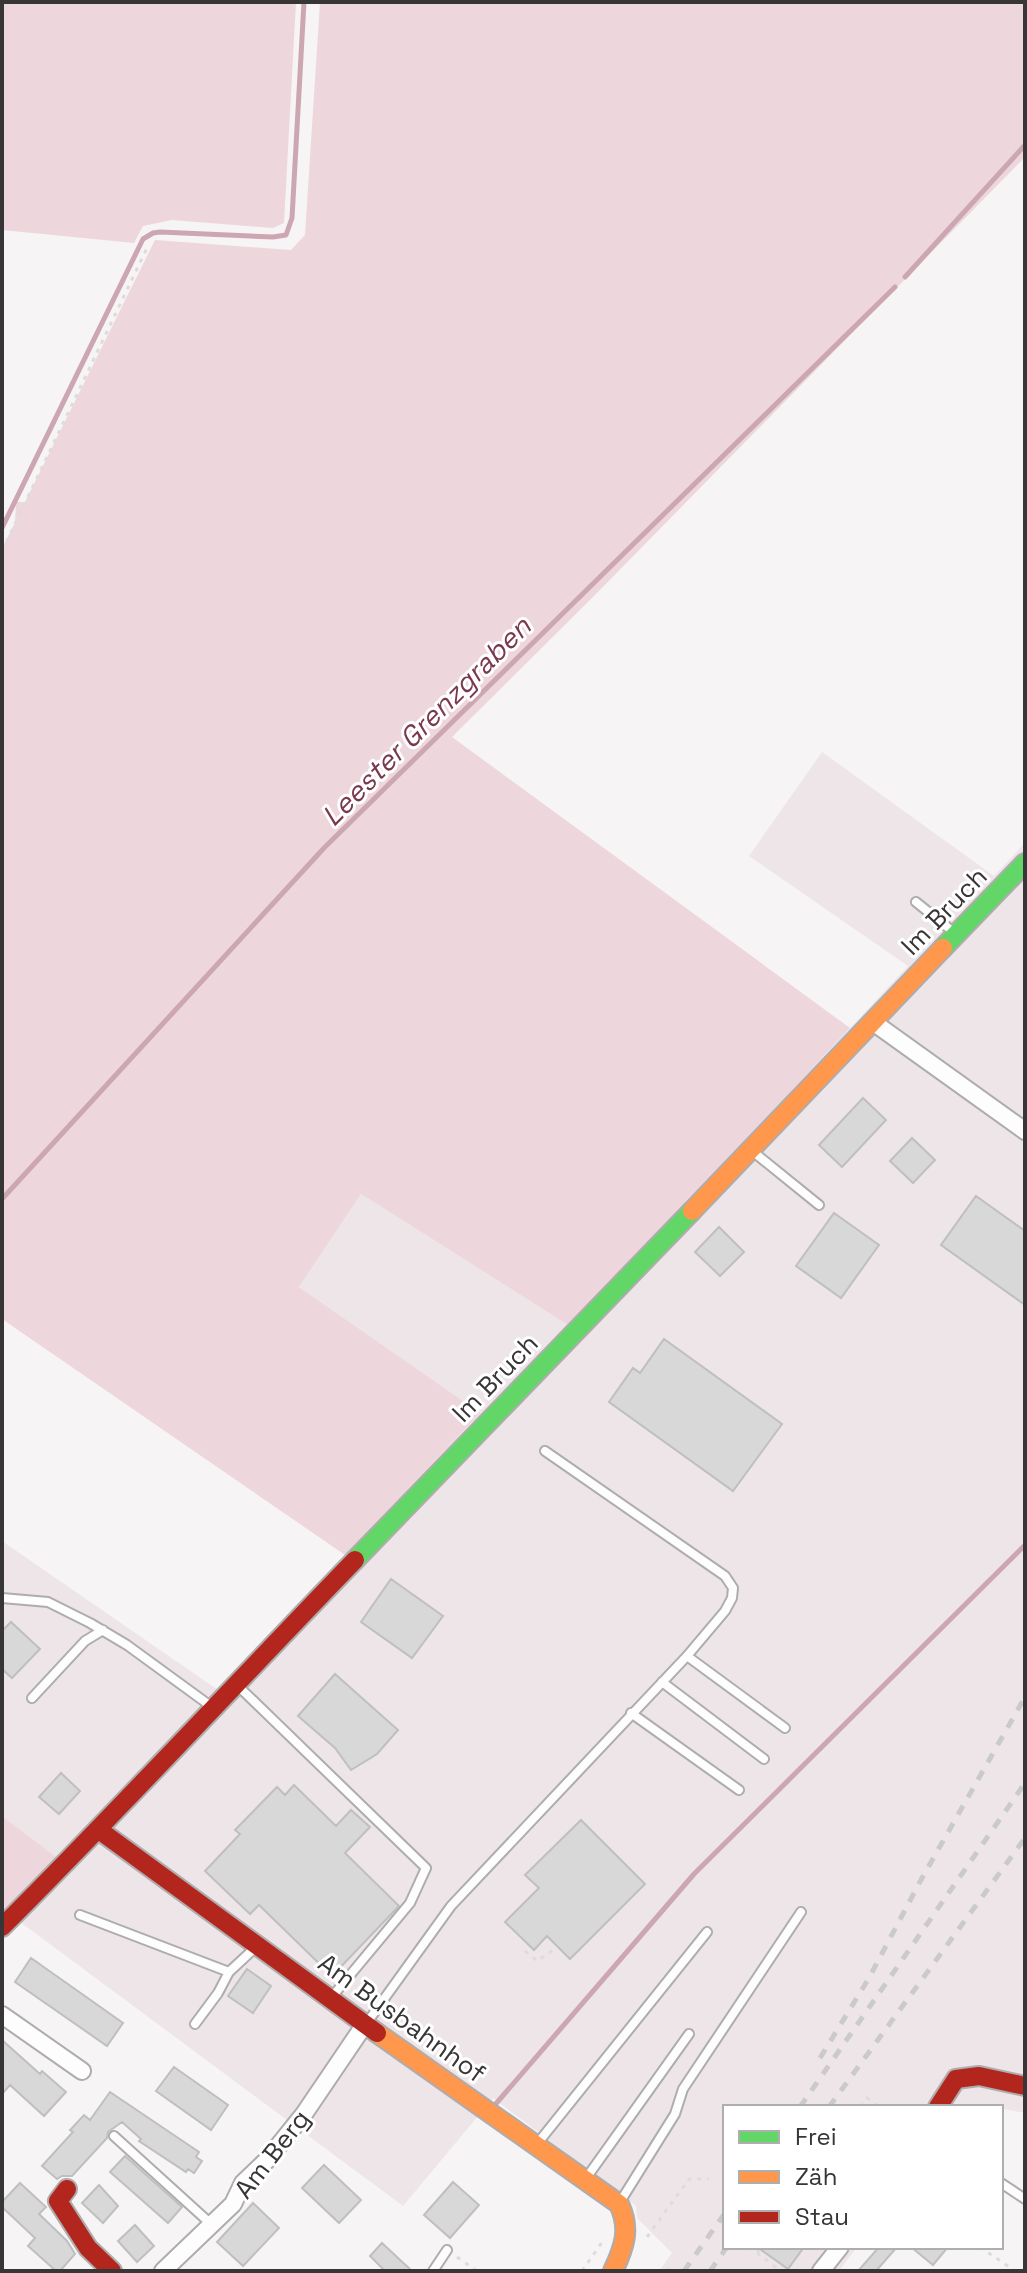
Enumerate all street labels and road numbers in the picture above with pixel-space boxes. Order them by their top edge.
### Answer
street label: Im Bruch [894,860,994,962]
street label: Im Bruch [445,1327,545,1429]
street label: Am Busbahnhof [312,1946,492,2090]
street label: Am Berg [227,2103,317,2205]

